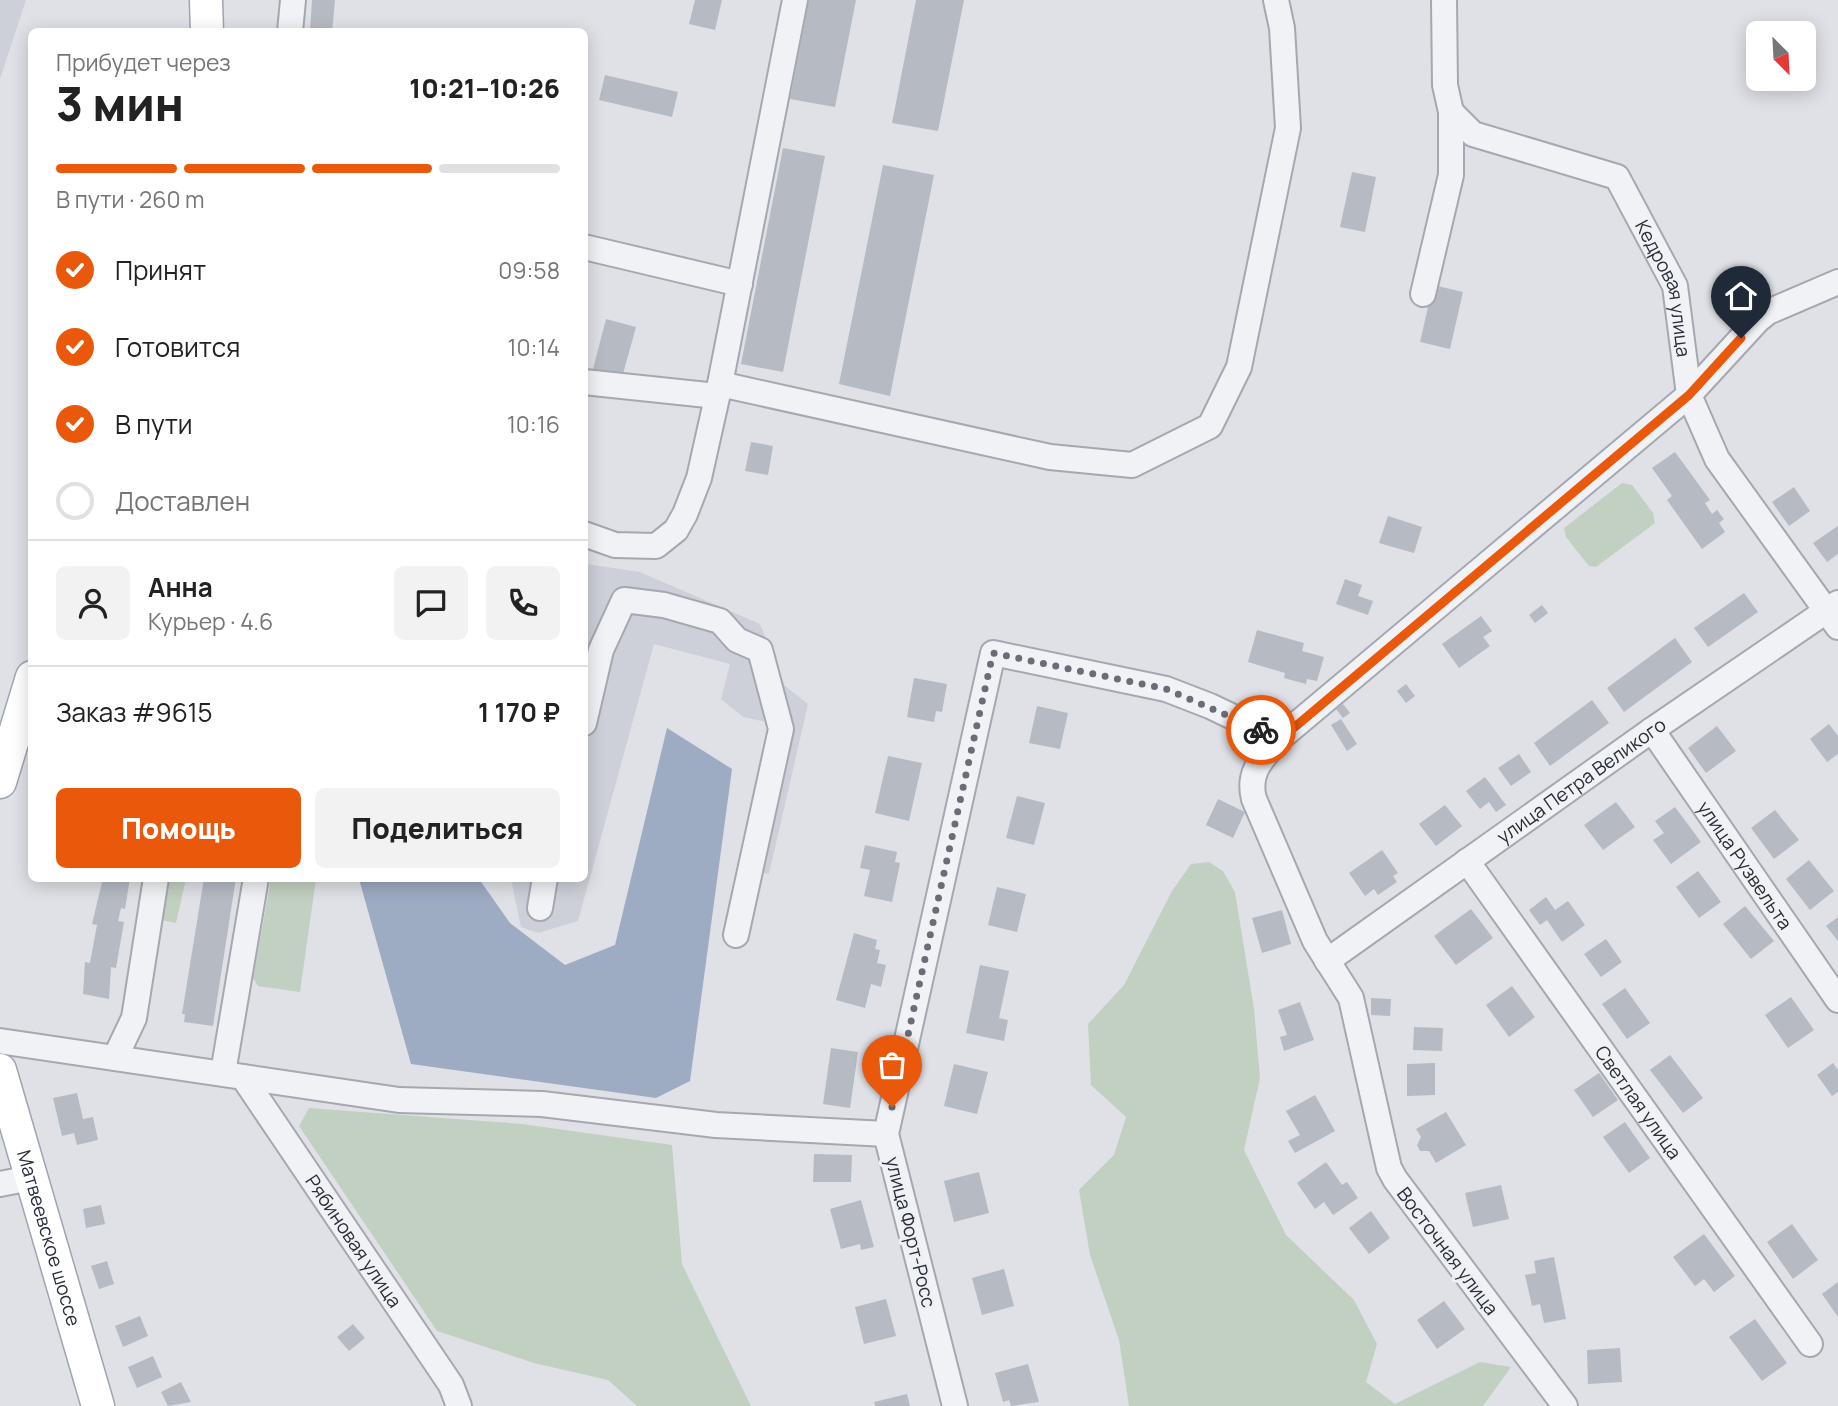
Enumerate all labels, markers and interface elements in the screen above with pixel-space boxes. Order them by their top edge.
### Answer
north arrow [1746,21,1816,91]
map controls [1746,21,1816,91]
text: Прибудет через [56,46,231,78]
text: 10:21–10:26 [409,70,560,106]
text: 3 мин [56,72,184,135]
text: В пути · 260 m [56,183,205,215]
street label: Кедровая улица [1629,215,1697,358]
icon: check [56,251,94,289]
text: Принят [115,252,206,288]
text: 09:58 [498,254,560,286]
pin [1711,266,1771,338]
icon: home [1722,277,1760,315]
icon: check [56,328,94,366]
text: Готовится [115,329,240,365]
text: 10:14 [508,331,560,363]
icon: check [56,405,94,443]
text: В пути [115,406,193,442]
text: 10:16 [507,408,560,440]
text: Доставлен [115,483,250,519]
button: person [56,566,130,640]
button: chat [394,566,468,640]
button: phone [486,566,560,640]
text: Анна [148,569,213,605]
text: Курьер · 4.6 [148,605,273,637]
text: Заказ #9615 [56,694,213,730]
text: 1 170 ₽ [478,694,560,730]
courier [1226,695,1296,765]
icon: bike [1242,711,1280,749]
street label: улица Петра Великого [1492,711,1671,849]
button: Помощь [56,788,301,868]
button: Поделиться [315,788,560,868]
street label: улица Рузвельта [1692,796,1799,935]
pin [862,1035,922,1107]
street label: Светлая улица [1589,1040,1688,1164]
icon: bag [873,1046,911,1084]
street label: Матвеевское шоссе [11,1147,87,1329]
street label: улица Форт-Росс [880,1154,942,1310]
street label: Рябиновая улица [300,1170,408,1313]
street label: Восточная улица [1391,1182,1505,1320]

